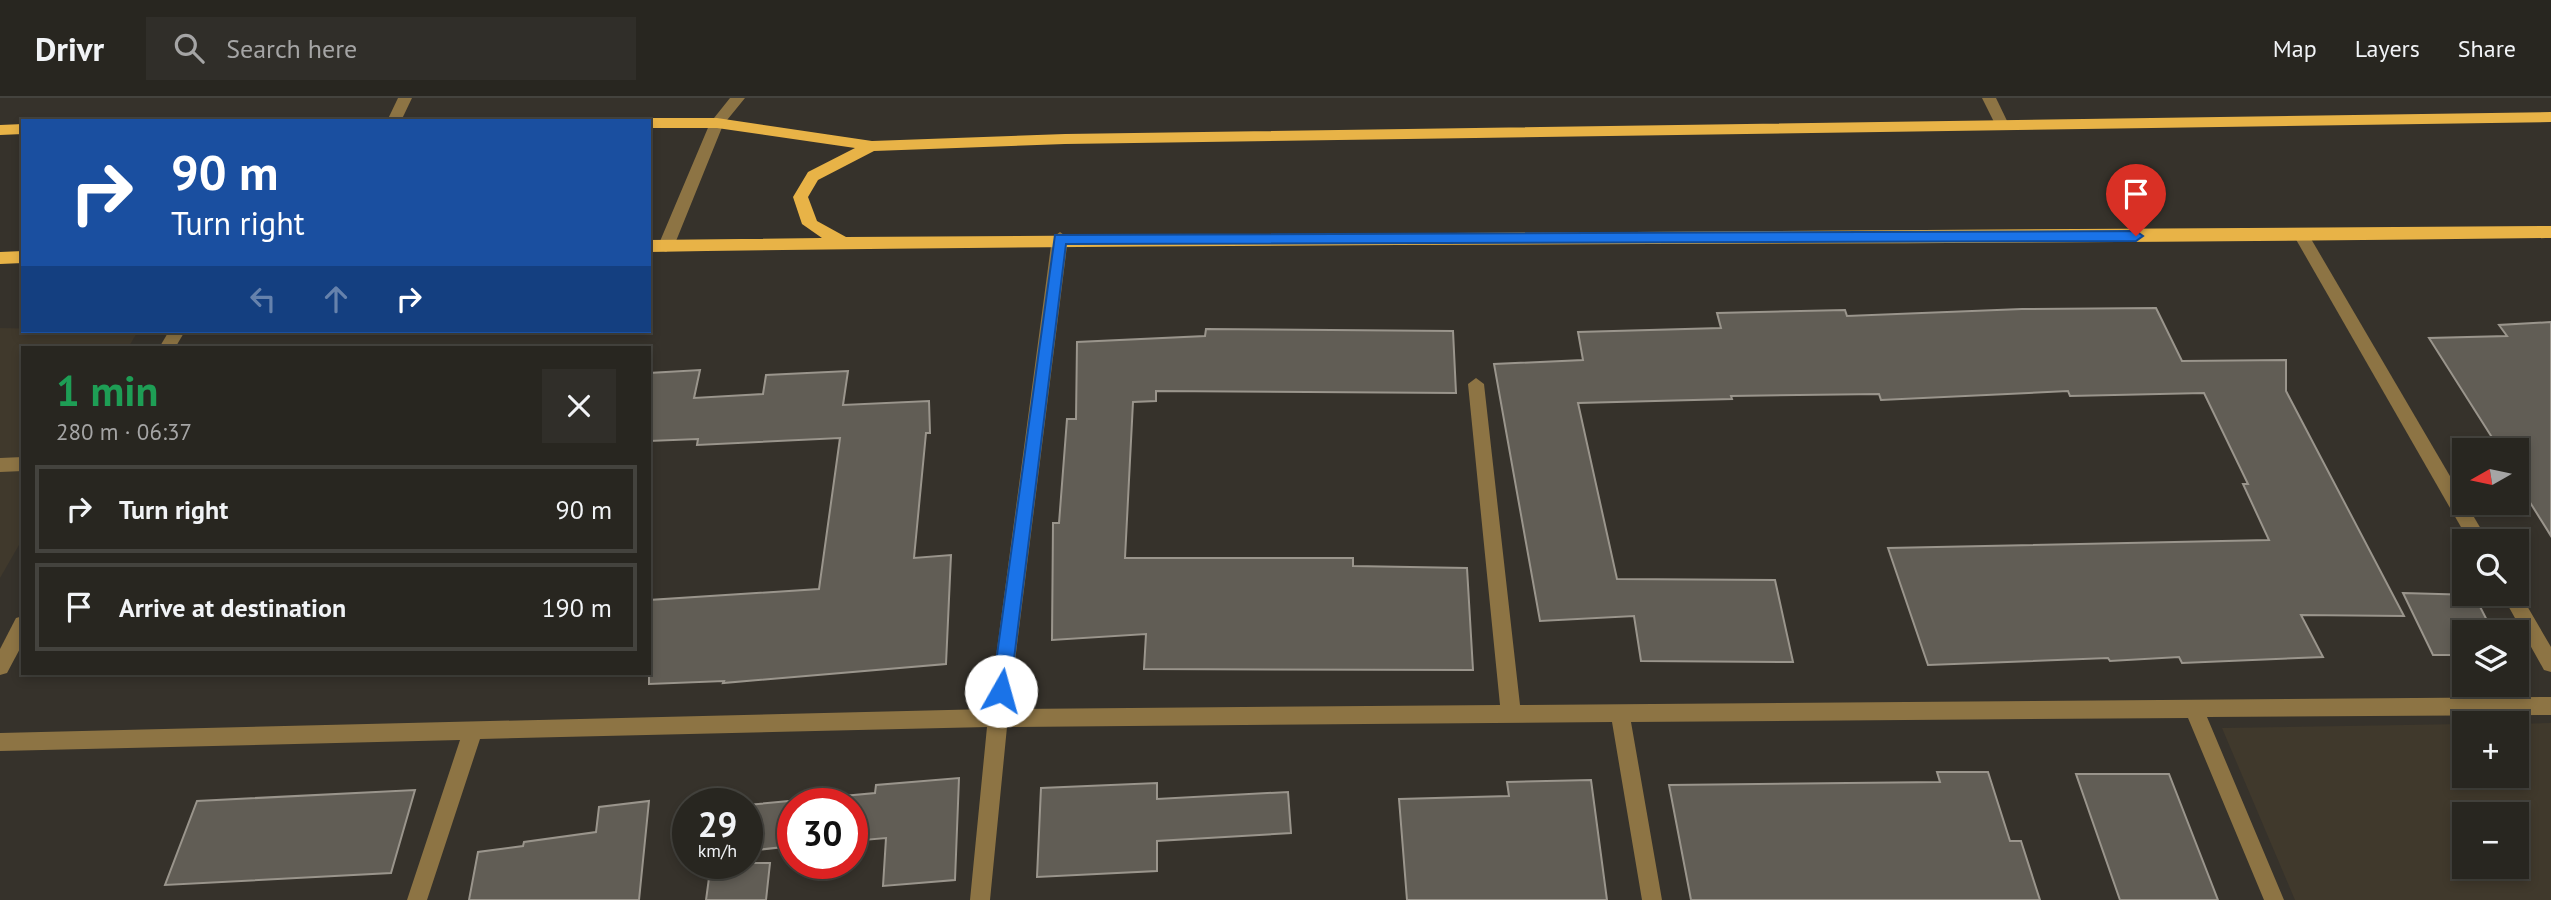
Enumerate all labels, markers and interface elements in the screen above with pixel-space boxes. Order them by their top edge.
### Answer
search box [146,17,636,80]
text: Drivr [35,27,104,70]
icon: search [170,29,208,67]
text: Search here [226,32,357,65]
text: Map [2273,33,2317,64]
text: Layers [2355,33,2420,64]
text: Share [2458,33,2516,64]
text: 90 m [171,140,278,204]
icon: right [56,147,147,238]
pin [2106,164,2166,236]
icon: arrive [2117,175,2155,213]
text: Turn right [171,202,305,244]
icon: left [244,280,282,318]
icon: ahead [317,280,355,318]
icon: right [390,280,428,318]
text: 1 min [56,363,158,418]
button: close [542,369,616,443]
text: 280 m · 06:37 [56,417,192,446]
north arrow [2452,438,2529,514]
map controls [2452,438,2529,879]
icon: right [60,490,98,528]
text: Turn right [119,493,228,526]
text: 90 m [556,493,612,526]
button: search [2452,529,2529,606]
icon: arrive [60,588,98,626]
text: Arrive at destination [119,591,346,624]
text: 190 m [541,591,612,624]
button: layers [2452,620,2529,697]
position arrow [964,654,1038,728]
button: + [2452,711,2529,788]
speed limit sign: 30 [777,788,868,879]
text: 29 [698,801,737,847]
button: − [2452,802,2529,879]
text: km/h [698,839,737,862]

